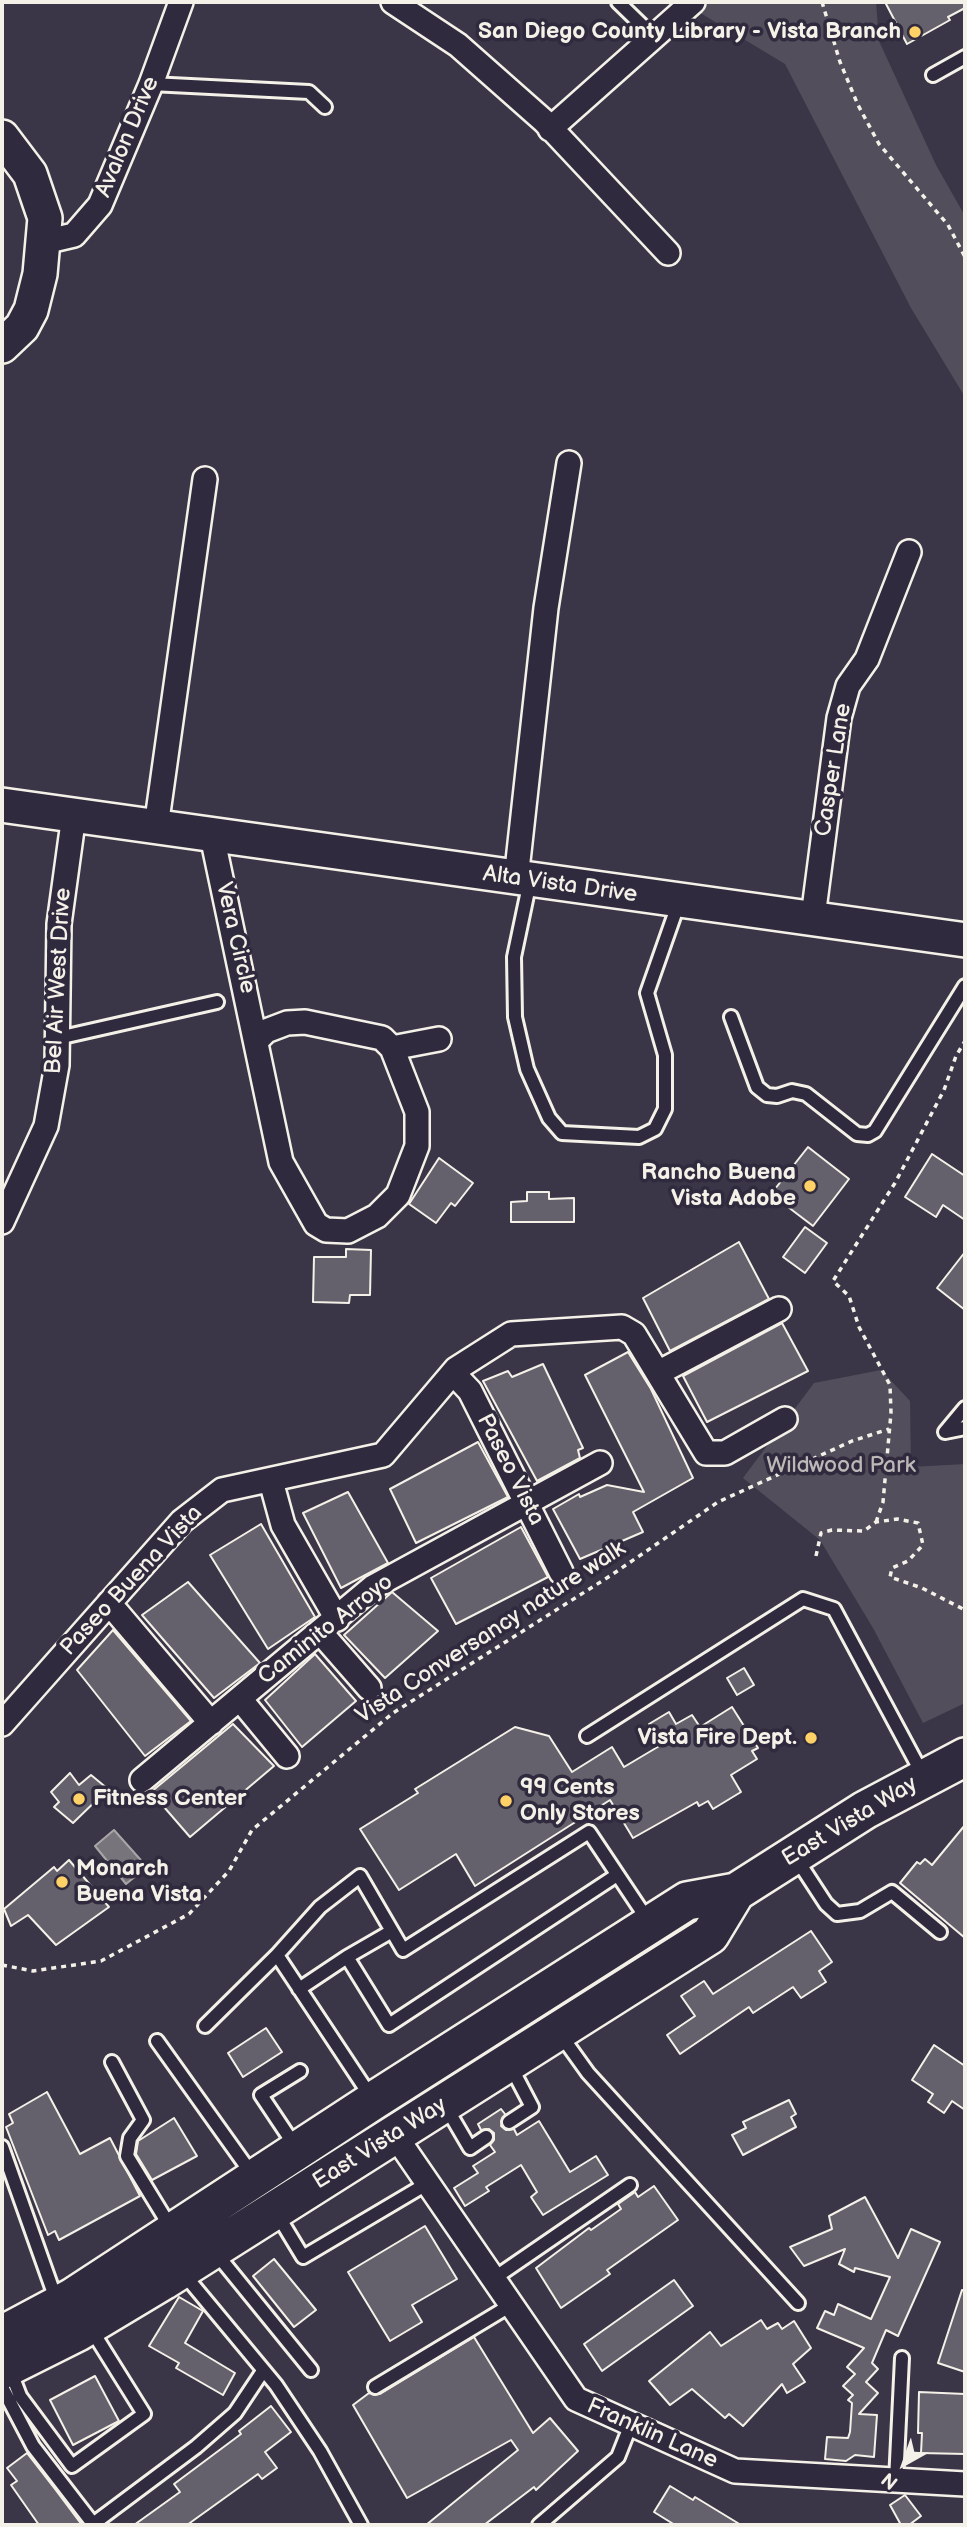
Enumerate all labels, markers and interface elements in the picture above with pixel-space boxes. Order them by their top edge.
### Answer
place label: San Diego County Library - Vista Branch [478,18,901,46]
marker: San Diego County Library - Vista Branch [907,24,923,40]
street label: Avalon Drive [90,72,166,202]
street label: Casper Lane [810,701,858,839]
street label: Alta Vista Drive [481,861,639,909]
street label: Vera Circle [209,880,261,996]
street label: Bel Air West Drive [40,887,78,1075]
place label: Rancho Buena Vista Adobe [641,1159,796,1213]
marker: Rancho Buena Vista Adobe [802,1178,818,1194]
street label: Paseo Vista [470,1410,550,1530]
park label: Wildwood Park [766,1452,916,1480]
street label: Paseo Buena Vista [55,1500,209,1662]
street label: Vista Conversancy nature walk [351,1535,631,1731]
street label: Caminito Arroyo [253,1569,399,1691]
place label: Vista Fire Dept. [637,1724,797,1752]
marker: Vista Fire Dept. [803,1730,819,1746]
street label: East Vista Way [778,1771,922,1873]
place label: 99 Cents Only Stores [520,1774,640,1828]
place label: Fitness Center [93,1785,246,1813]
marker: Fitness Center [71,1791,87,1807]
marker: 99 Cents Only Stores [498,1793,514,1809]
place label: Monarch Buena Vista [76,1855,202,1909]
marker: Monarch Buena Vista [54,1874,70,1890]
street label: East Vista Way [308,2092,452,2196]
street label: Franklin Lane [582,2393,722,2475]
north arrow [869,2429,939,2499]
text: N [877,2467,903,2494]

